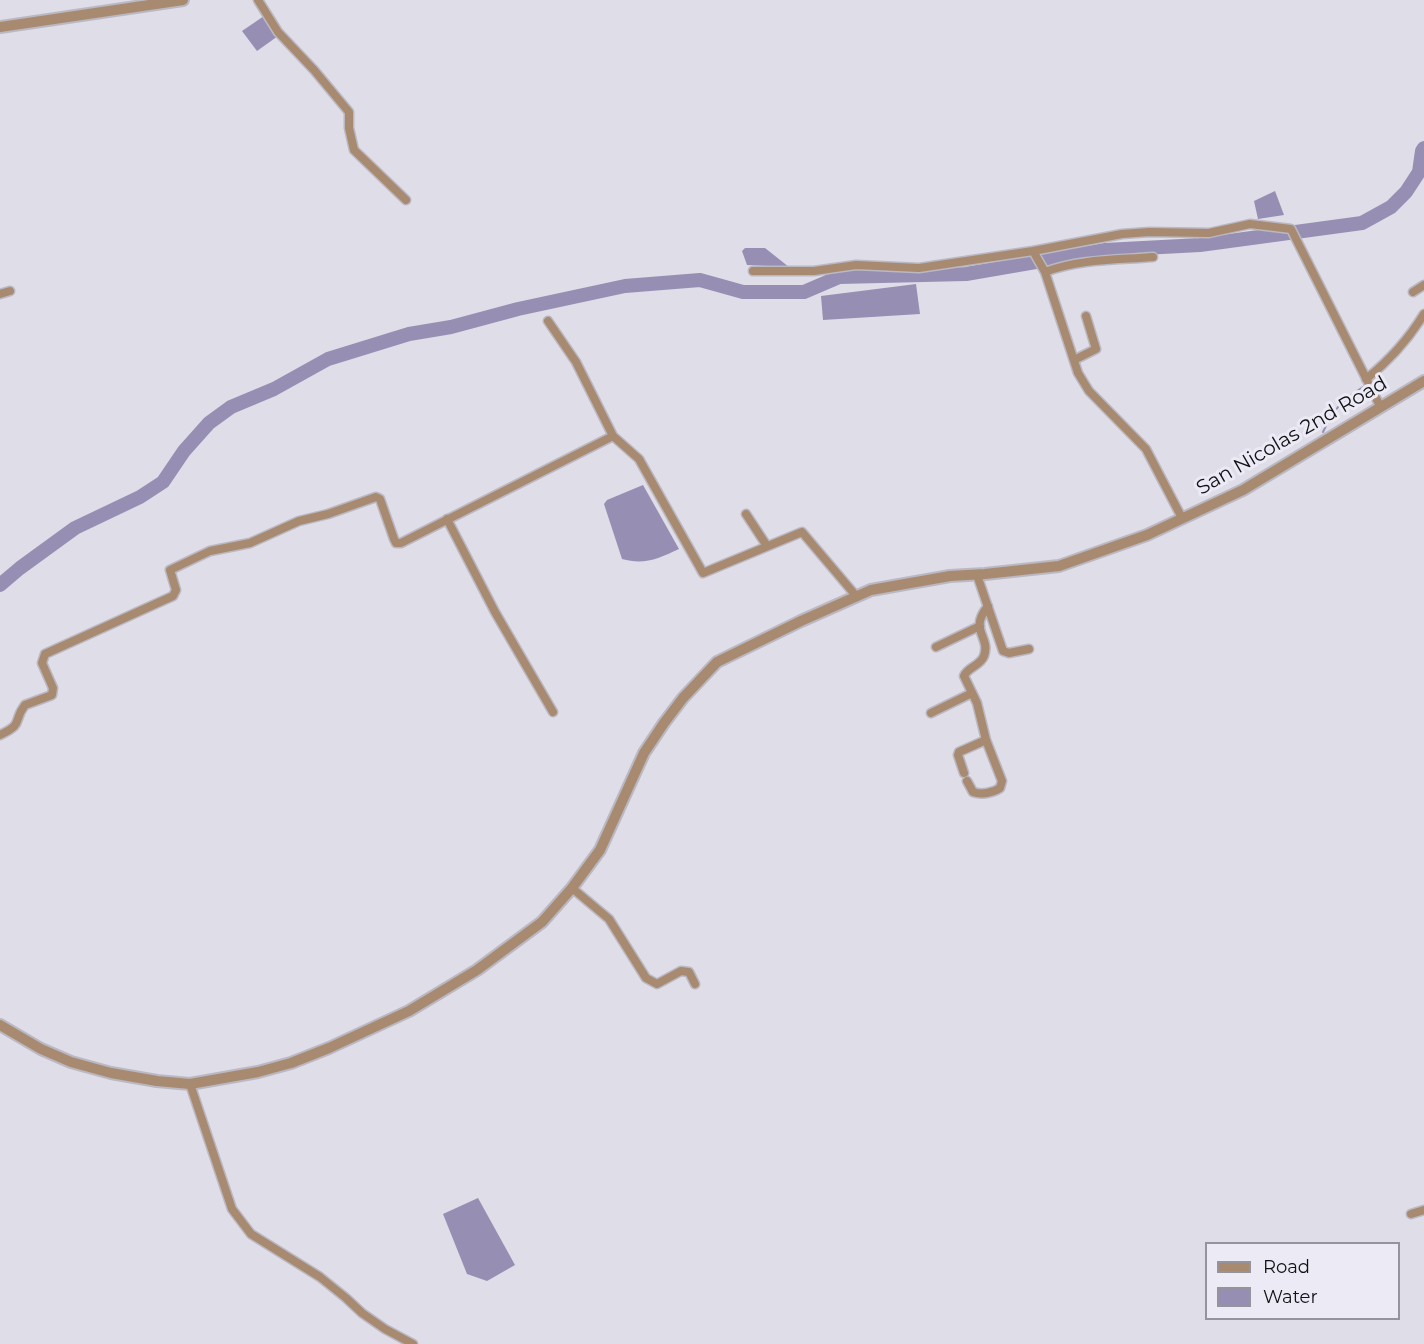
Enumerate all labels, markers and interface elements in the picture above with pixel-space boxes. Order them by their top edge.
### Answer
street label: San Nicolas 2nd Road [1192,372,1392,500]
legend [1205,1242,1400,1320]
text: Road [1263,1256,1310,1278]
text: Water [1263,1286,1318,1308]

